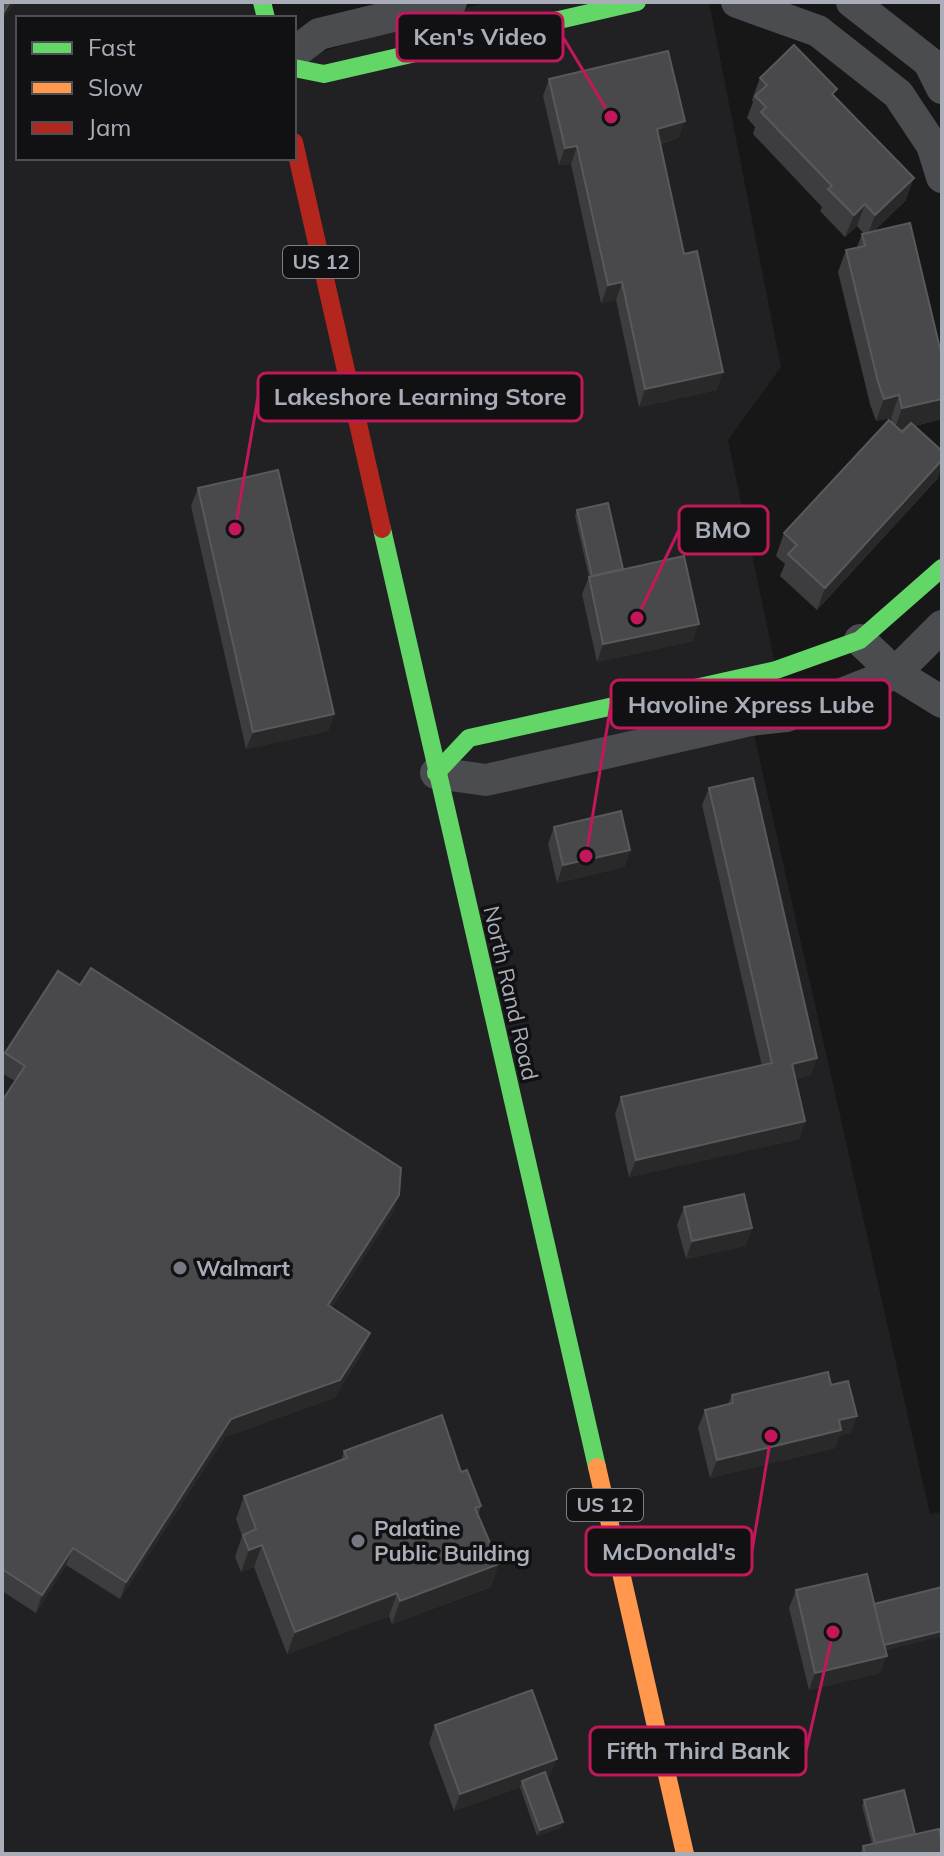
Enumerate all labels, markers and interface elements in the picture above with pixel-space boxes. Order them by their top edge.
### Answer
callout: Ken's Video [397,13,563,61]
legend [16,16,296,160]
text: Ken's Video [413,21,547,51]
text: Fast [88,32,136,62]
text: Slow [88,72,143,102]
text: Jam [88,112,131,142]
road number: US 12 [283,246,359,278]
callout: Lakeshore Learning Store [258,373,582,421]
text: Lakeshore Learning Store [274,381,566,411]
callout: BMO [679,506,768,554]
text: BMO [695,514,751,544]
callout: Havoline Xpress Lube [611,680,890,728]
text: Havoline Xpress Lube [628,689,874,719]
street label: North Rand Road [477,903,545,1083]
place label: Walmart [196,1254,290,1282]
marker: Walmart [171,1259,189,1277]
road number: US 12 [567,1489,643,1521]
place label: Palatine Public Building [374,1514,530,1567]
callout: McDonald's [586,1527,752,1575]
marker: Palatine Public Building [349,1532,367,1550]
text: McDonald's [602,1536,736,1566]
callout: Fifth Third Bank [590,1727,806,1775]
text: Fifth Third Bank [606,1735,791,1765]

